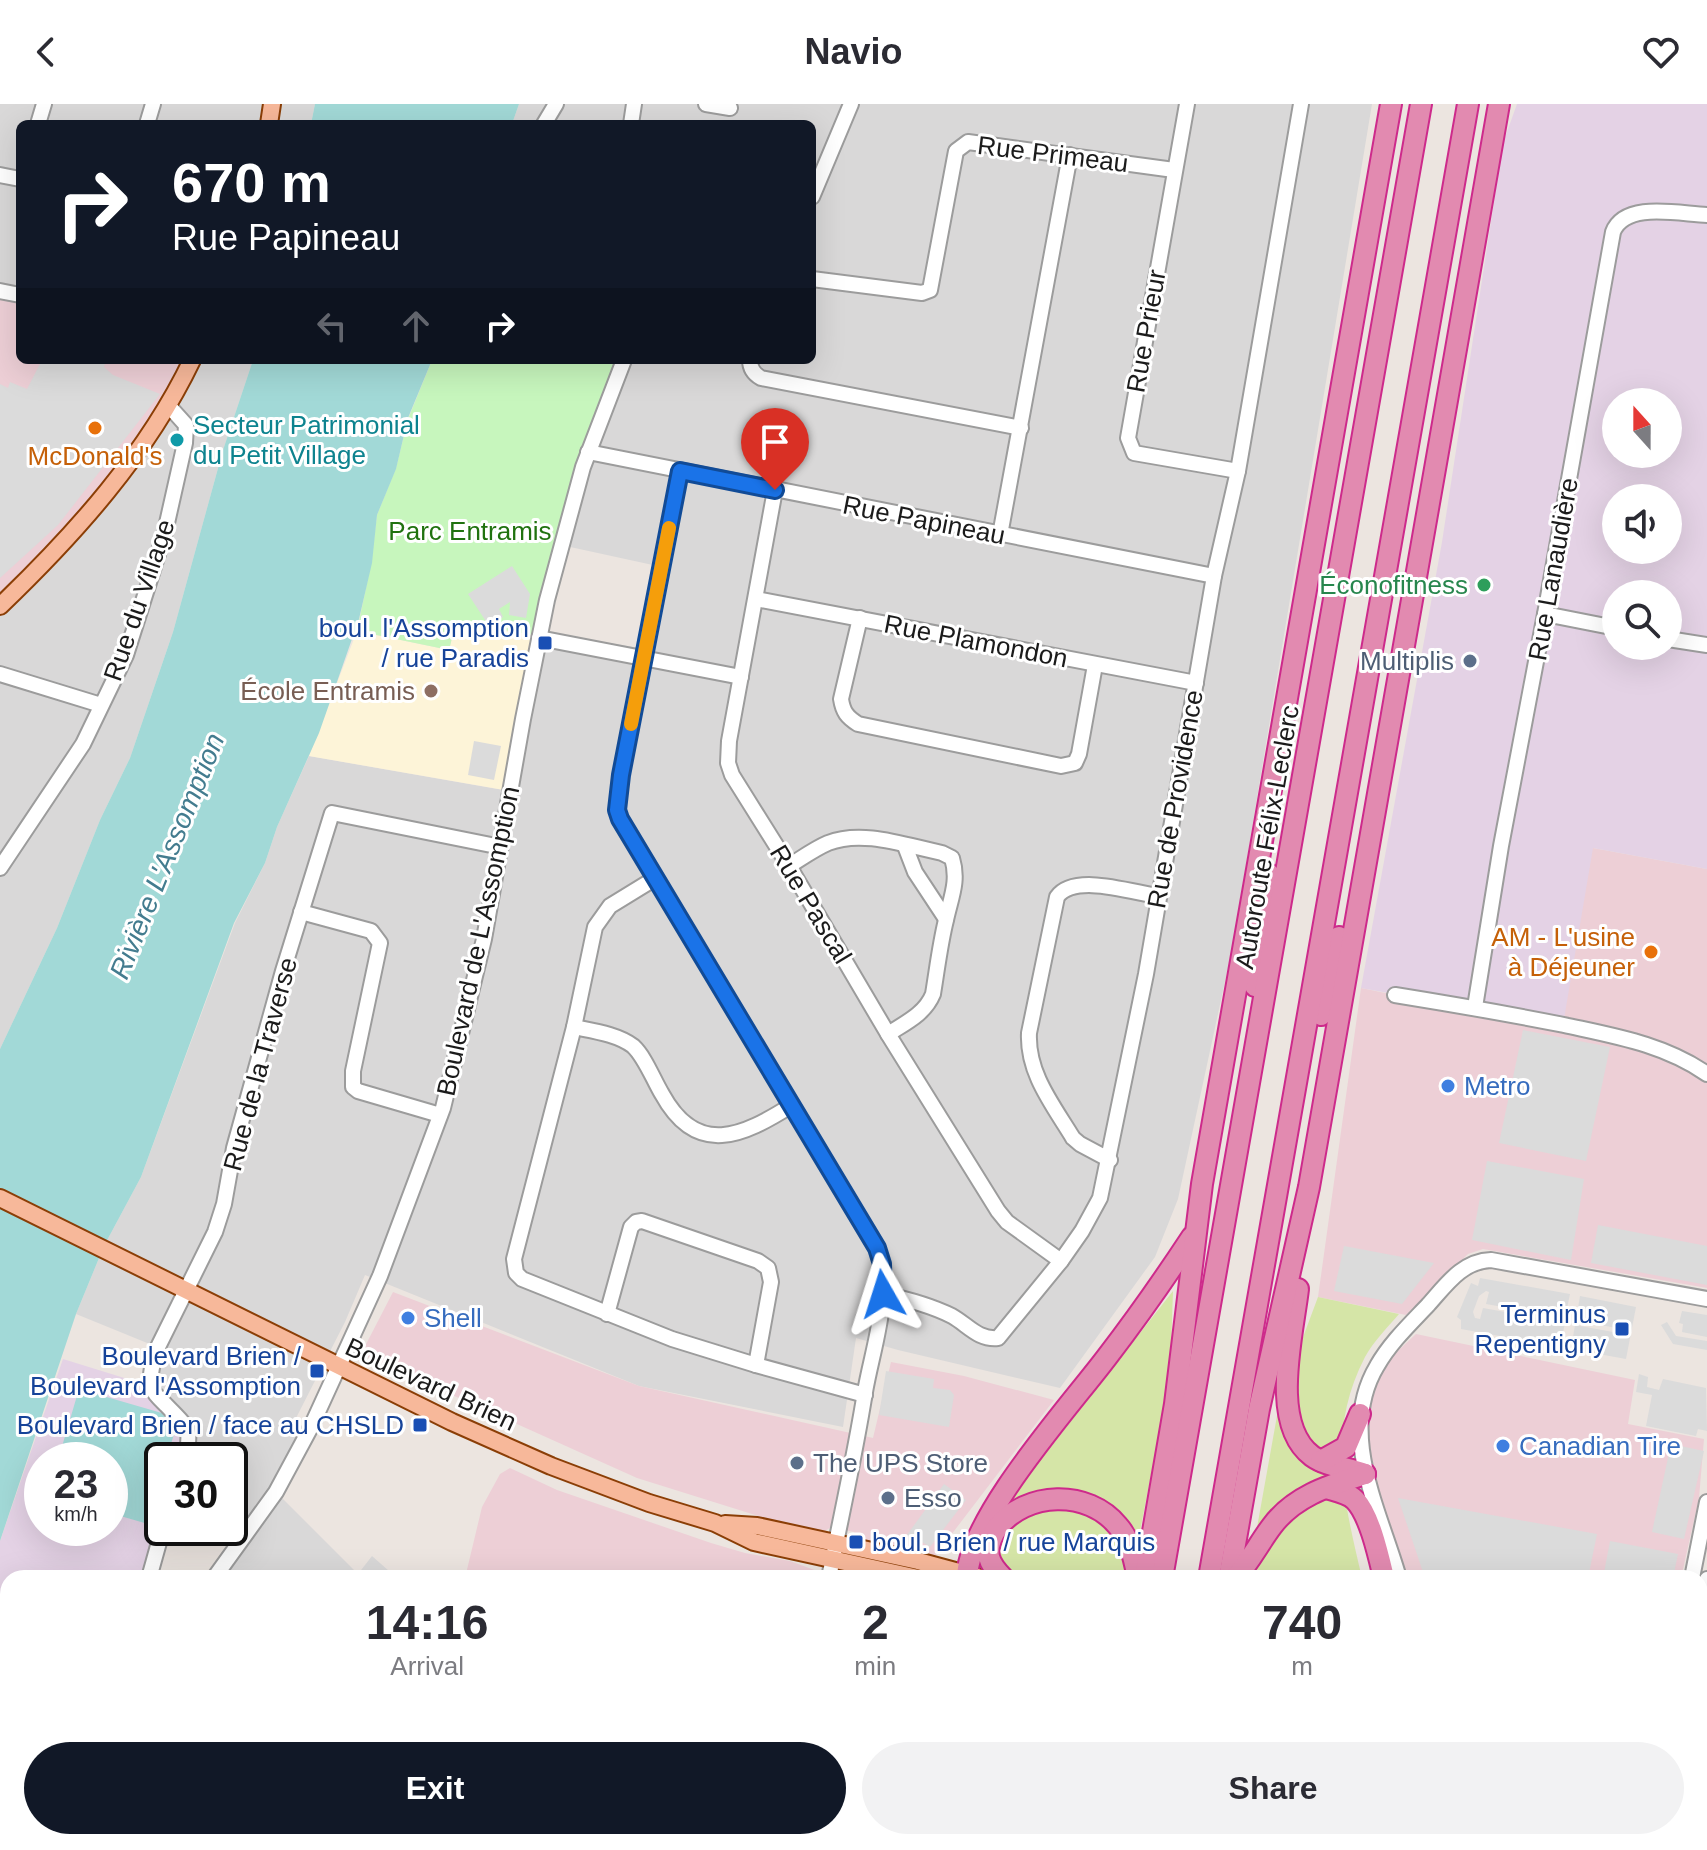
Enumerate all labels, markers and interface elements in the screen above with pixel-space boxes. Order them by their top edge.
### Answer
icon: back [24,30,68,74]
icon: heart [1639,30,1683,74]
text: Navio [804,31,903,72]
street label: Rue Primeau [976,130,1130,178]
text: 670 m [172,151,331,214]
icon: right [40,152,144,256]
text: Rue Papineau [172,217,400,258]
street label: Rue Prieur [1120,267,1172,395]
icon: left [310,304,354,348]
icon: ahead [394,304,438,348]
icon: right [478,304,522,348]
north arrow [1602,388,1682,468]
map controls [1602,388,1682,660]
pin [741,408,809,490]
place label: Secteur Patrimonial du Petit Village [193,410,420,470]
marker: McDonald's [86,419,104,437]
icon: arrive [753,420,797,464]
marker: Secteur Patrimonial du Petit Village [168,431,186,449]
place label: McDonald's [27,441,163,471]
street label: Rue Lanaudière [1522,475,1584,663]
button: sound [1602,484,1682,564]
street label: Rue Papineau [840,490,1008,550]
street label: Rue du Village [97,515,181,685]
park label: Parc Entramis [388,516,552,546]
place label: Éconofitness [1319,570,1468,600]
marker: Éconofitness [1475,576,1493,594]
button: search [1602,580,1682,660]
street label: Rue Plamondon [882,608,1070,674]
place label: boul. l'Assomption / rue Paradis [319,613,529,673]
marker: boul. l'Assomption / rue Paradis [536,634,554,652]
place label: Multiplis [1360,646,1454,676]
marker: Multiplis [1461,652,1479,670]
place label: École Entramis [240,676,415,706]
marker: École Entramis [422,682,440,700]
street label: Rue de Providence [1141,688,1209,910]
street label: Autoroute Félix-Leclerc [1229,703,1305,971]
water label: Rivière L'Assomption [104,729,230,983]
street label: Boulevard de L'Assomption [431,783,525,1099]
street label: Rue Pascal [764,839,858,969]
place label: AM - L'usine à Déjeuner [1491,922,1635,982]
marker: AM - L'usine à Déjeuner [1642,943,1660,961]
street label: Rue de la Traverse [217,954,303,1174]
place label: Metro [1464,1071,1530,1101]
marker: Metro [1439,1077,1457,1095]
position arrow [841,1252,925,1336]
place label: Terminus Repentigny [1474,1299,1606,1359]
place label: Shell [424,1303,482,1333]
marker: Shell [399,1309,417,1327]
marker: Terminus Repentigny [1613,1320,1631,1338]
street label: Boulevard Brien [341,1331,521,1437]
place label: Boulevard Brien / Boulevard l'Assomption [30,1341,302,1401]
marker: Boulevard Brien / Boulevard l'Assomption [308,1362,326,1380]
place label: Boulevard Brien / face au CHSLD [17,1410,404,1440]
marker: Boulevard Brien / face au CHSLD [411,1416,429,1434]
place label: Canadian Tire [1519,1431,1681,1461]
marker: Canadian Tire [1494,1437,1512,1455]
speed limit sign: 30 [144,1442,248,1546]
place label: The UPS Store [813,1448,988,1478]
marker: The UPS Store [788,1454,806,1472]
text: 23 [54,1462,98,1506]
place label: Esso [904,1483,962,1513]
marker: Esso [879,1489,897,1507]
text: km/h [54,1503,98,1525]
place label: boul. Brien / rue Marquis [872,1527,1155,1557]
marker: boul. Brien / rue Marquis [847,1533,865,1551]
text: 14:16 [366,1596,489,1649]
text: 2 [862,1596,889,1649]
text: 740 [1262,1596,1342,1649]
text: Arrival [390,1651,464,1681]
text: min [854,1651,896,1681]
text: m [1291,1651,1313,1681]
button: Exit [24,1742,846,1834]
button: Share [862,1742,1684,1834]

